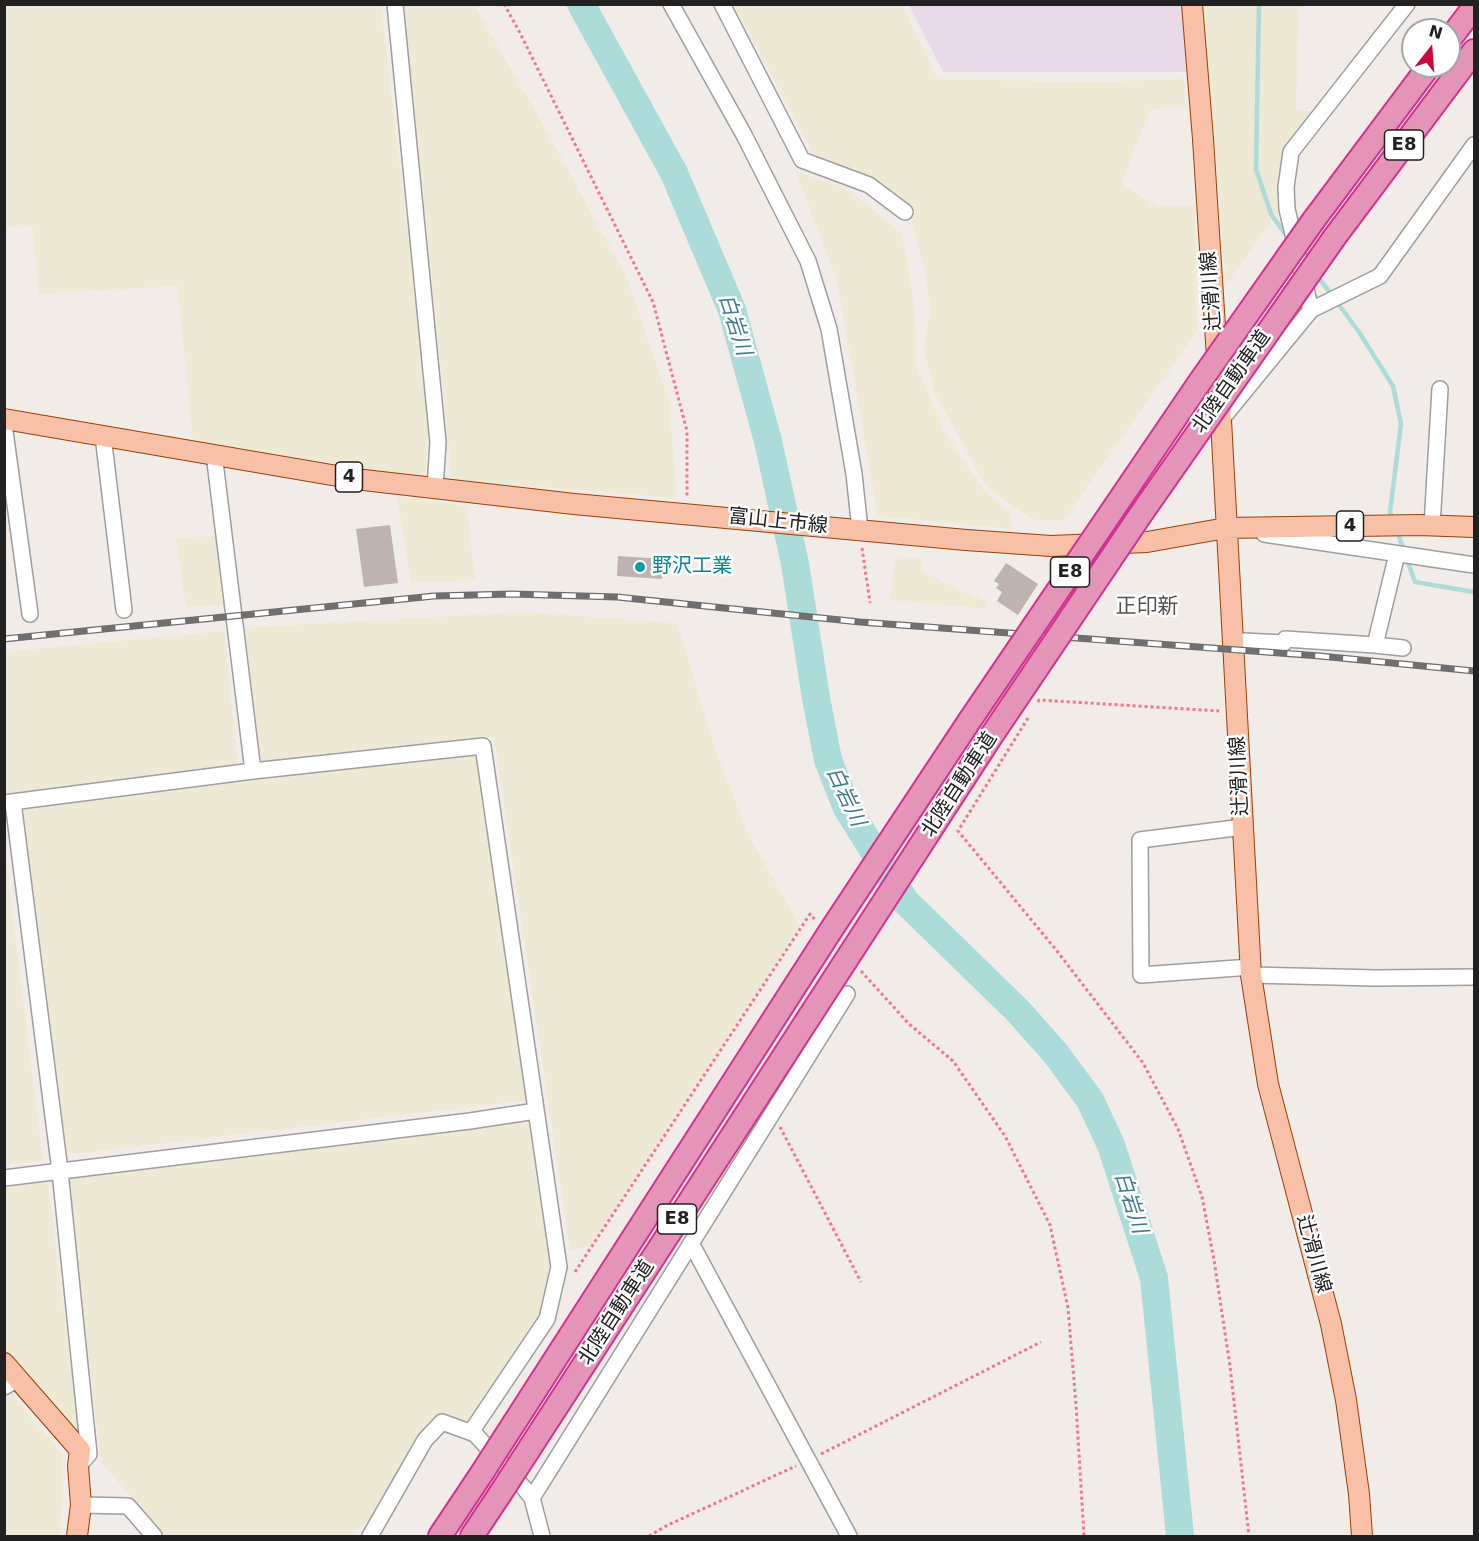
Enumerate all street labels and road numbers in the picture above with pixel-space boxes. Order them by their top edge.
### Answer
road number: E8 [1384,130,1424,160]
street label: 辻滑川線 [1197,250,1227,332]
street label: 北陸自動車道 [1188,326,1276,438]
road number: 4 [336,462,362,492]
street label: 富山上市線 [727,505,829,539]
road number: 4 [1336,511,1364,541]
road number: E8 [1050,557,1090,587]
street label: 北陸自動車道 [917,728,1003,842]
street label: 辻滑川線 [1226,735,1254,817]
road number: E8 [658,1204,696,1234]
street label: 辻滑川線 [1291,1212,1335,1296]
street label: 北陸自動車道 [574,1256,660,1370]

